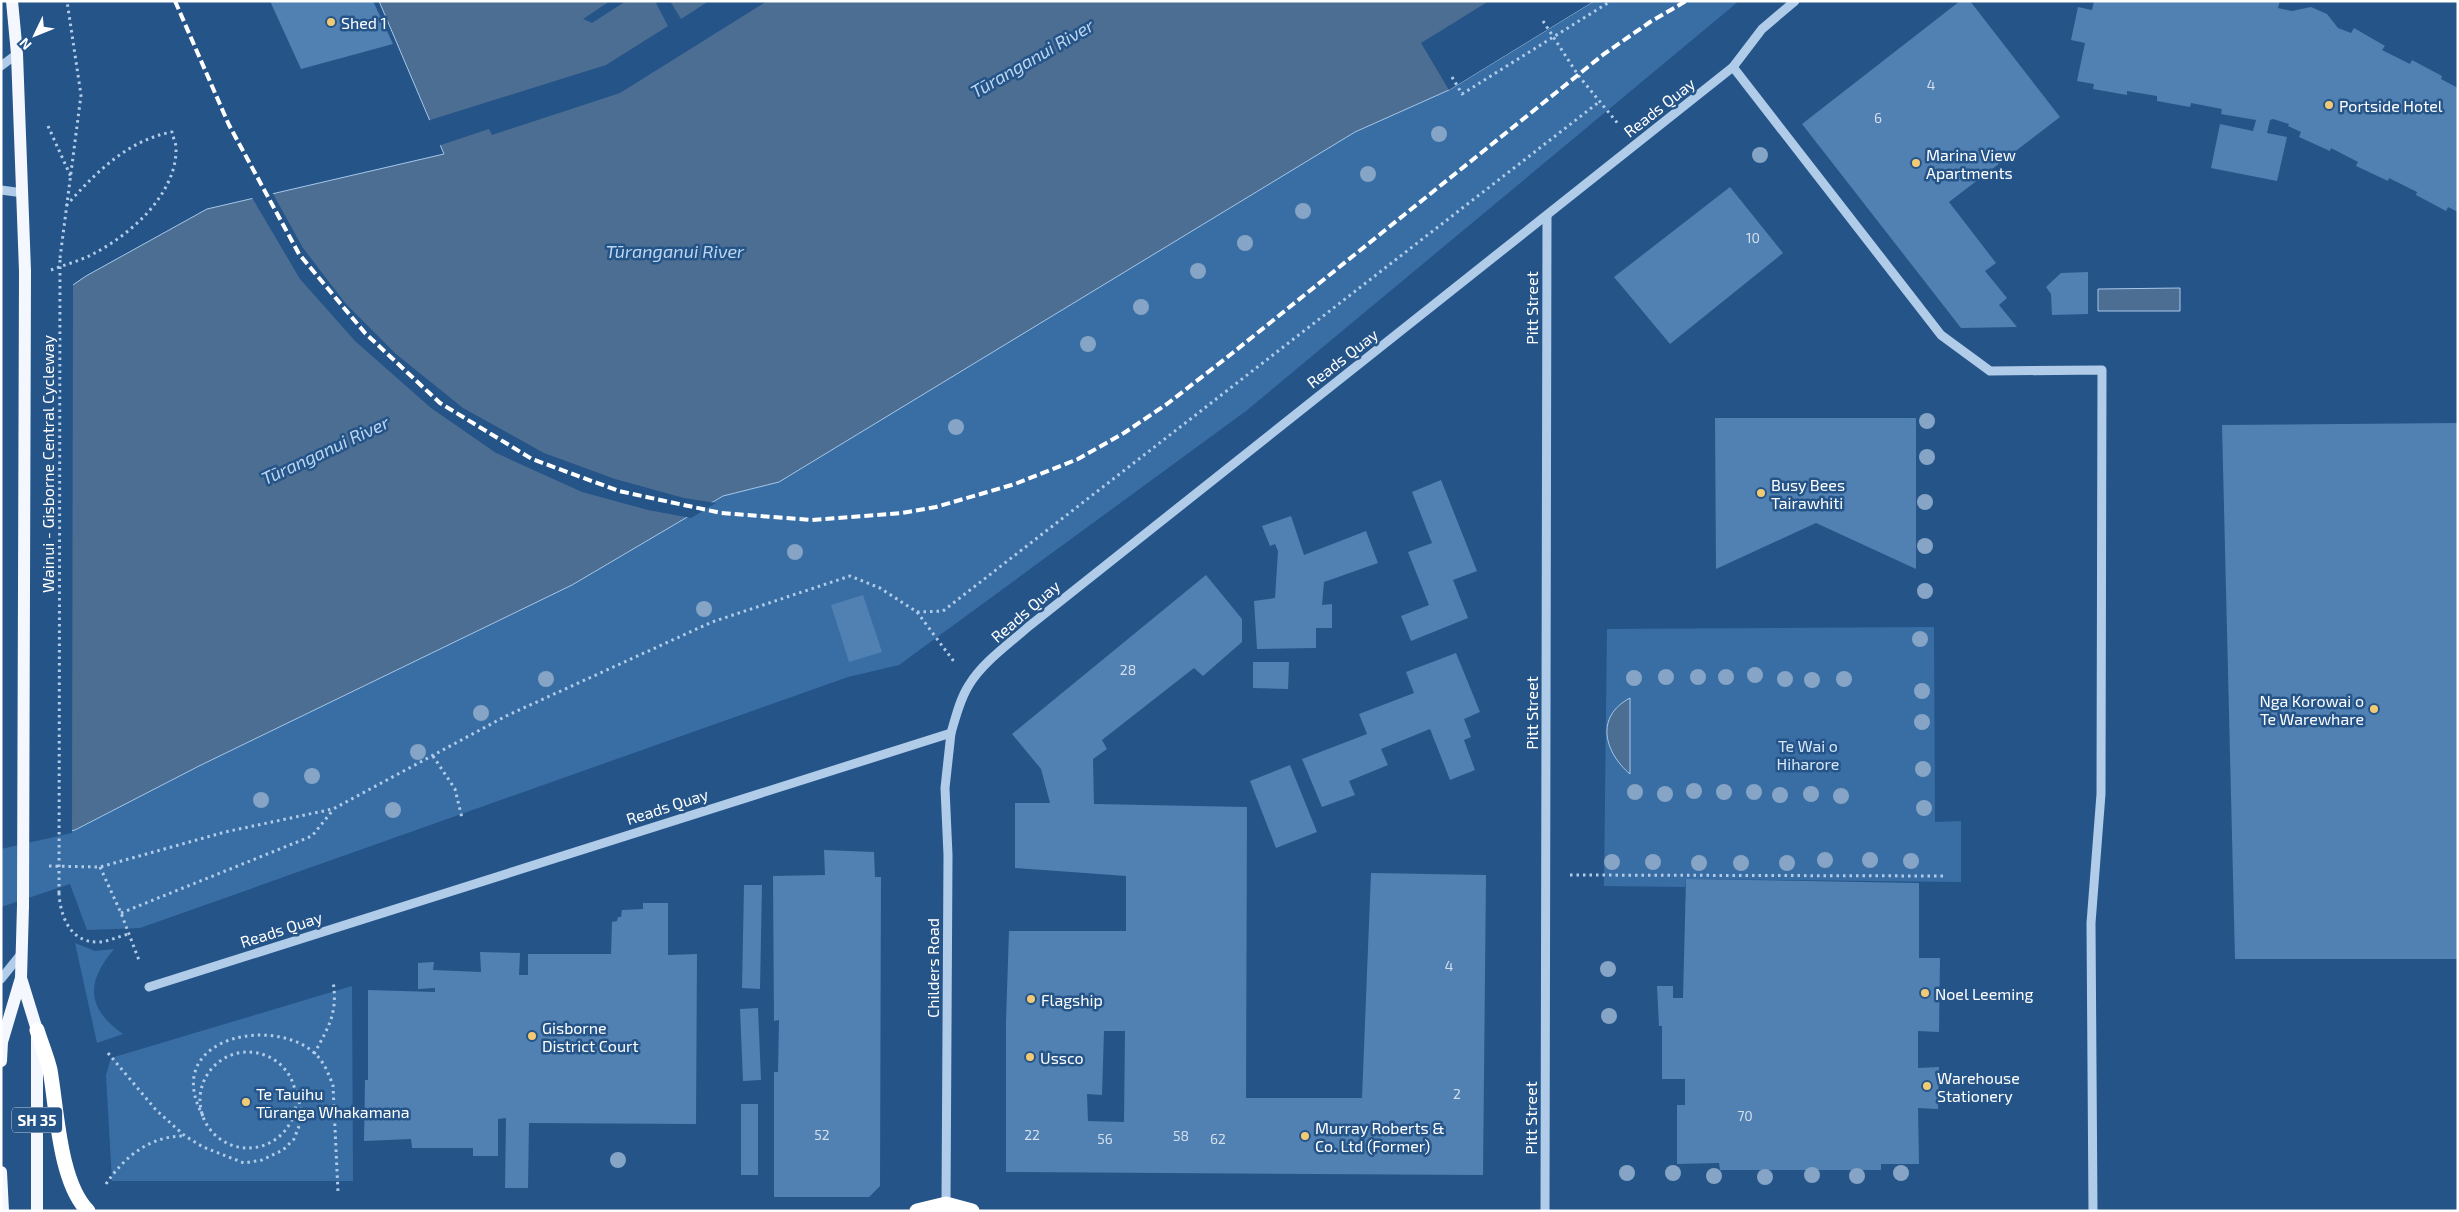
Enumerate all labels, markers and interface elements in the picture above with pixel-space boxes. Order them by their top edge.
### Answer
north arrow [10,10,60,60]
place label: Shed 1 [341,13,387,32]
water label: Tūranganui River [966,13,1098,102]
marker: Shed 1 [325,16,337,28]
text: N [15,35,35,54]
street label: Reads Quay [1620,73,1699,141]
house number: 4 [1927,76,1935,93]
place label: Portside Hotel [2339,96,2443,115]
marker: Portside Hotel [2323,99,2335,111]
house number: 6 [1874,109,1882,126]
place label: Marina View Apartments [1926,145,2016,182]
marker: Marina View Apartments [1910,157,1922,169]
house number: 10 [1746,229,1760,246]
water label: Tūranganui River [606,240,745,262]
street label: Pitt Street [1522,271,1541,345]
street label: Reads Quay [1303,324,1382,392]
street label: Wainui - Gisborne Central Cycleway [38,335,57,593]
water label: Tūranganui River [258,410,393,489]
place label: Busy Bees Tairawhiti [1771,475,1845,512]
marker: Busy Bees Tairawhiti [1755,487,1767,499]
street label: Reads Quay [987,576,1064,647]
house number: 28 [1120,661,1136,678]
street label: Pitt Street [1522,676,1541,750]
place label: Nga Korowai o Te Warewhare [2259,691,2364,728]
marker: Nga Korowai o Te Warewhare [2368,703,2380,715]
park label: Te Wai o Hiharore [1777,736,1839,773]
street label: Reads Quay [624,784,711,829]
street label: Reads Quay [238,907,325,952]
street label: Childers Road [923,918,942,1018]
house number: 4 [1445,957,1453,974]
place label: Noel Leeming [1935,984,2034,1003]
marker: Noel Leeming [1919,987,1931,999]
place label: Flagship [1041,990,1103,1009]
marker: Flagship [1025,993,1037,1005]
place label: Gisborne District Court [542,1018,639,1055]
marker: Gisborne District Court [526,1030,538,1042]
place label: Ussco [1040,1048,1084,1067]
marker: Ussco [1024,1051,1036,1063]
place label: Warehouse Stationery [1937,1068,2020,1105]
marker: Warehouse Stationery [1921,1080,1933,1092]
street label: Pitt Street [1521,1081,1540,1155]
place label: Te Tauihu Tūranga Whakamana [256,1084,410,1121]
house number: 2 [1453,1085,1461,1102]
marker: Te Tauihu Tūranga Whakamana [240,1096,252,1108]
house number: 70 [1737,1107,1753,1124]
road number: SH 35 [12,1108,62,1132]
place label: Murray Roberts & Co. Ltd (Former) [1315,1118,1445,1155]
house number: 52 [814,1126,830,1143]
house number: 22 [1024,1126,1040,1143]
house number: 58 [1173,1127,1189,1144]
house number: 56 [1097,1130,1113,1147]
house number: 62 [1210,1130,1226,1147]
marker: Murray Roberts & Co. Ltd (Former) [1299,1130,1311,1142]

